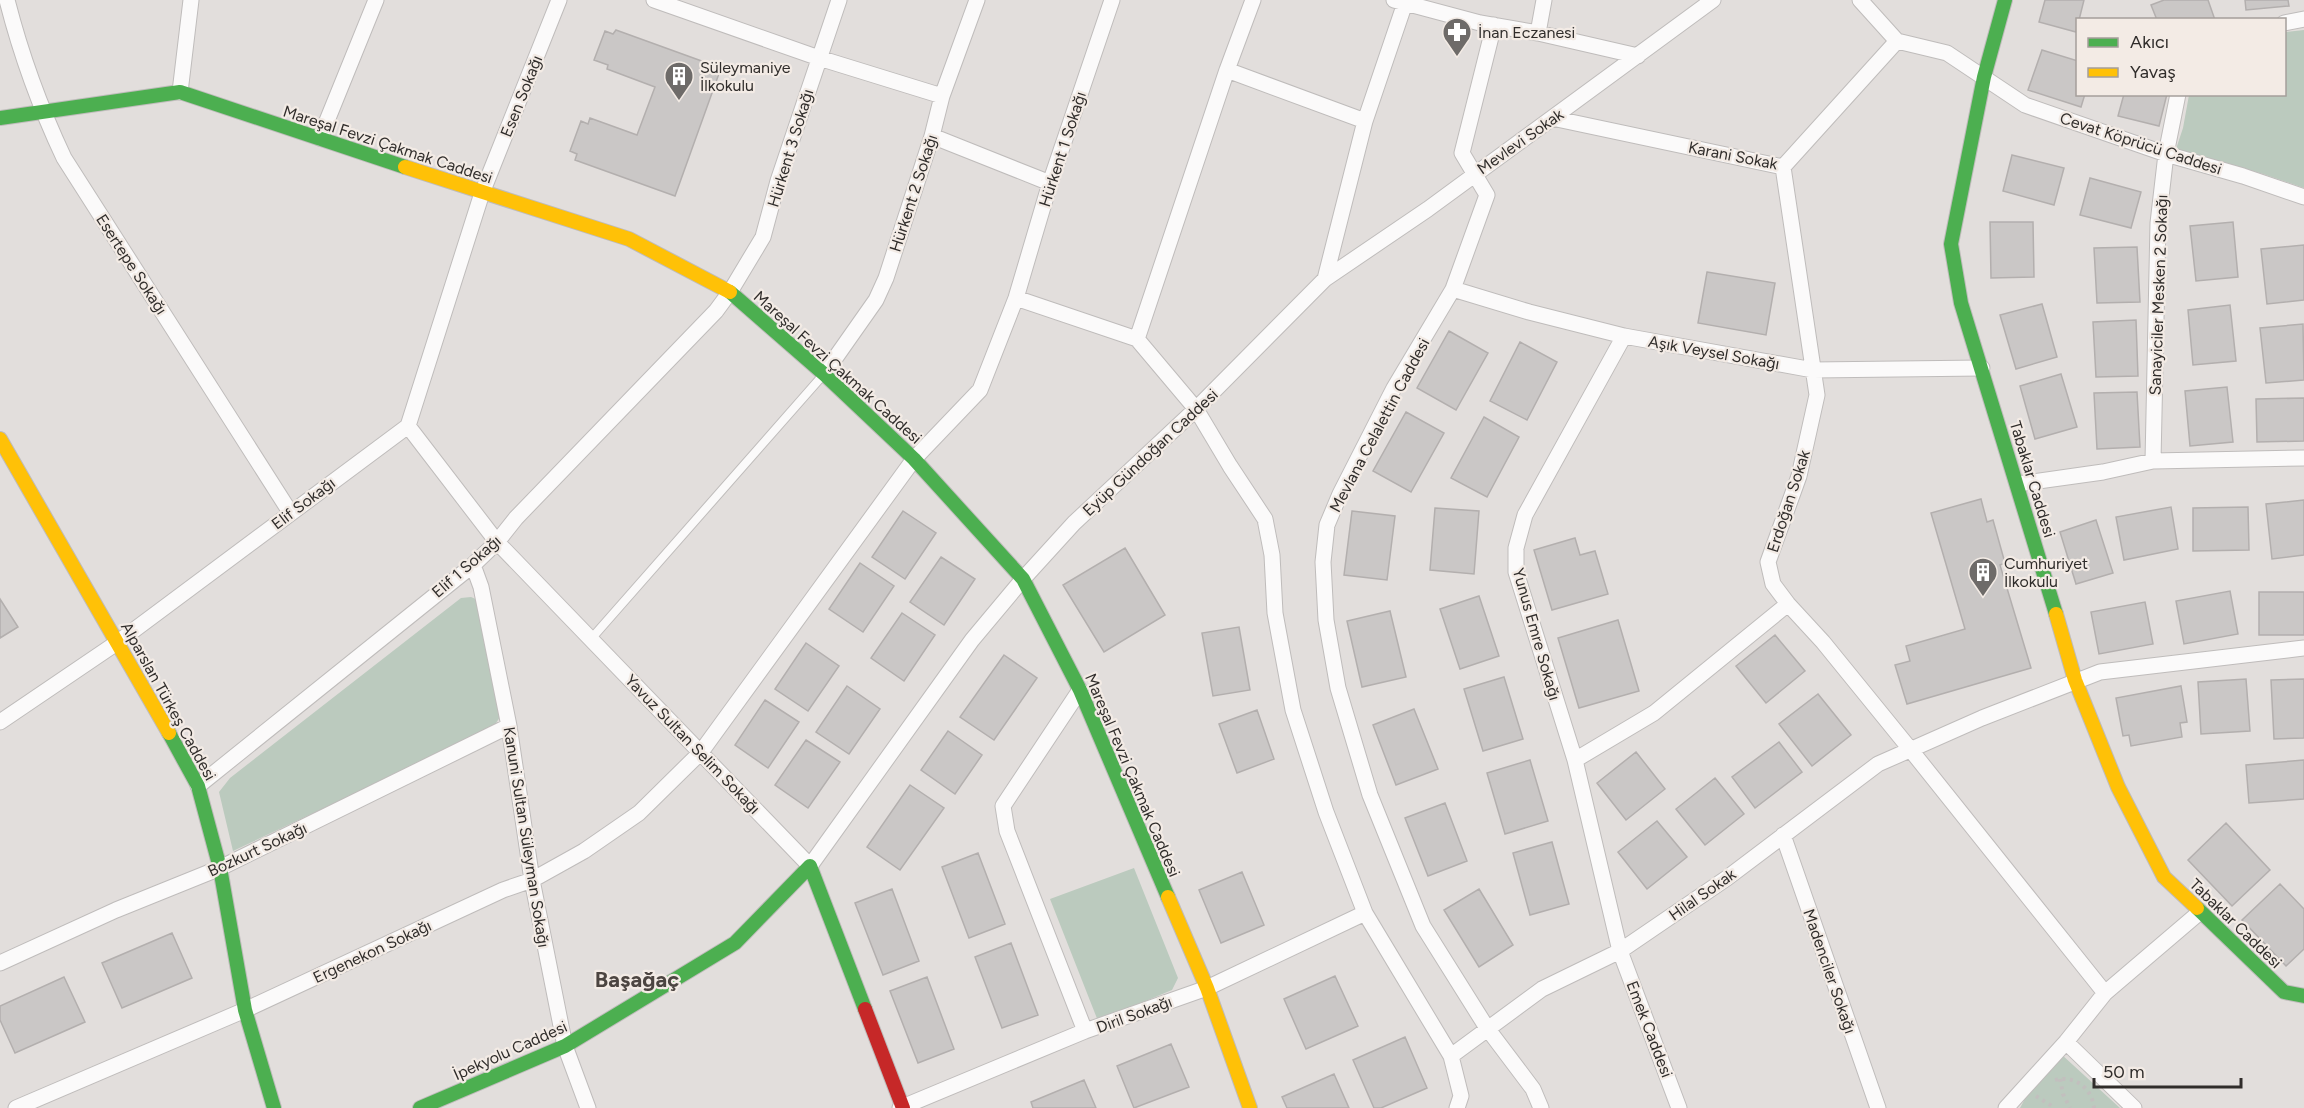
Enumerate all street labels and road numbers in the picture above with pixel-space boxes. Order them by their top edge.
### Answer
street label: Esen Sokağı [496,53,546,140]
street label: Hürkent 3 Sokağı [764,87,817,209]
street label: Hürkent 1 Sokağı [1035,89,1090,209]
street label: Mareşal Fevzi Çakmak Caddesi [281,102,495,187]
street label: Mevlevi Sokak [1473,105,1567,178]
street label: Cevat Köprücü Caddesi [2058,108,2224,179]
street label: Hürkent 2 Sokağı [886,132,941,254]
street label: Karani Sokak [1687,138,1779,174]
street label: Sanayiciler Mesken 2 Sokağı [2146,194,2171,396]
street label: Esertepe Sokağı [92,210,171,318]
street label: Mareşal Fevzi Çakmak Caddesi [750,287,925,448]
street label: Aşık Veysel Sokağı [1647,332,1781,373]
street label: Mevlana Celalettin Caddesi [1325,335,1433,515]
street label: Eyüp Gündoğan Caddesi [1079,385,1222,520]
street label: Tabaklar Caddesi [2006,419,2059,540]
street label: Erdoğan Sokak [1763,447,1814,555]
street label: Elif Sokağı [268,473,339,533]
street label: Elif 1 Sokağı [428,531,505,601]
street label: Yunus Emre Sokağı [1509,566,1564,702]
street label: Alparslan Türkeş Caddesi [117,619,220,784]
street label: Yavuz Sultan Selim Sokağı [621,671,764,818]
street label: Mareşal Fevzi Çakmak Caddesi [1081,671,1184,880]
street label: Kanuni Sultan Süleyman Sokağı [500,725,553,949]
street label: Bozkurt Sokağı [205,818,310,881]
street label: Hilal Sokak [1665,864,1740,924]
street label: Tabaklar Caddesi [2186,875,2286,972]
street label: Madenciler Sokağı [1799,906,1860,1036]
street label: Ergenekon Sokağı [310,916,434,987]
street label: Emek Caddesi [1622,978,1677,1080]
street label: Diril Sokağı [1094,992,1175,1037]
street label: İpekyolu Caddesi [450,1017,570,1084]

